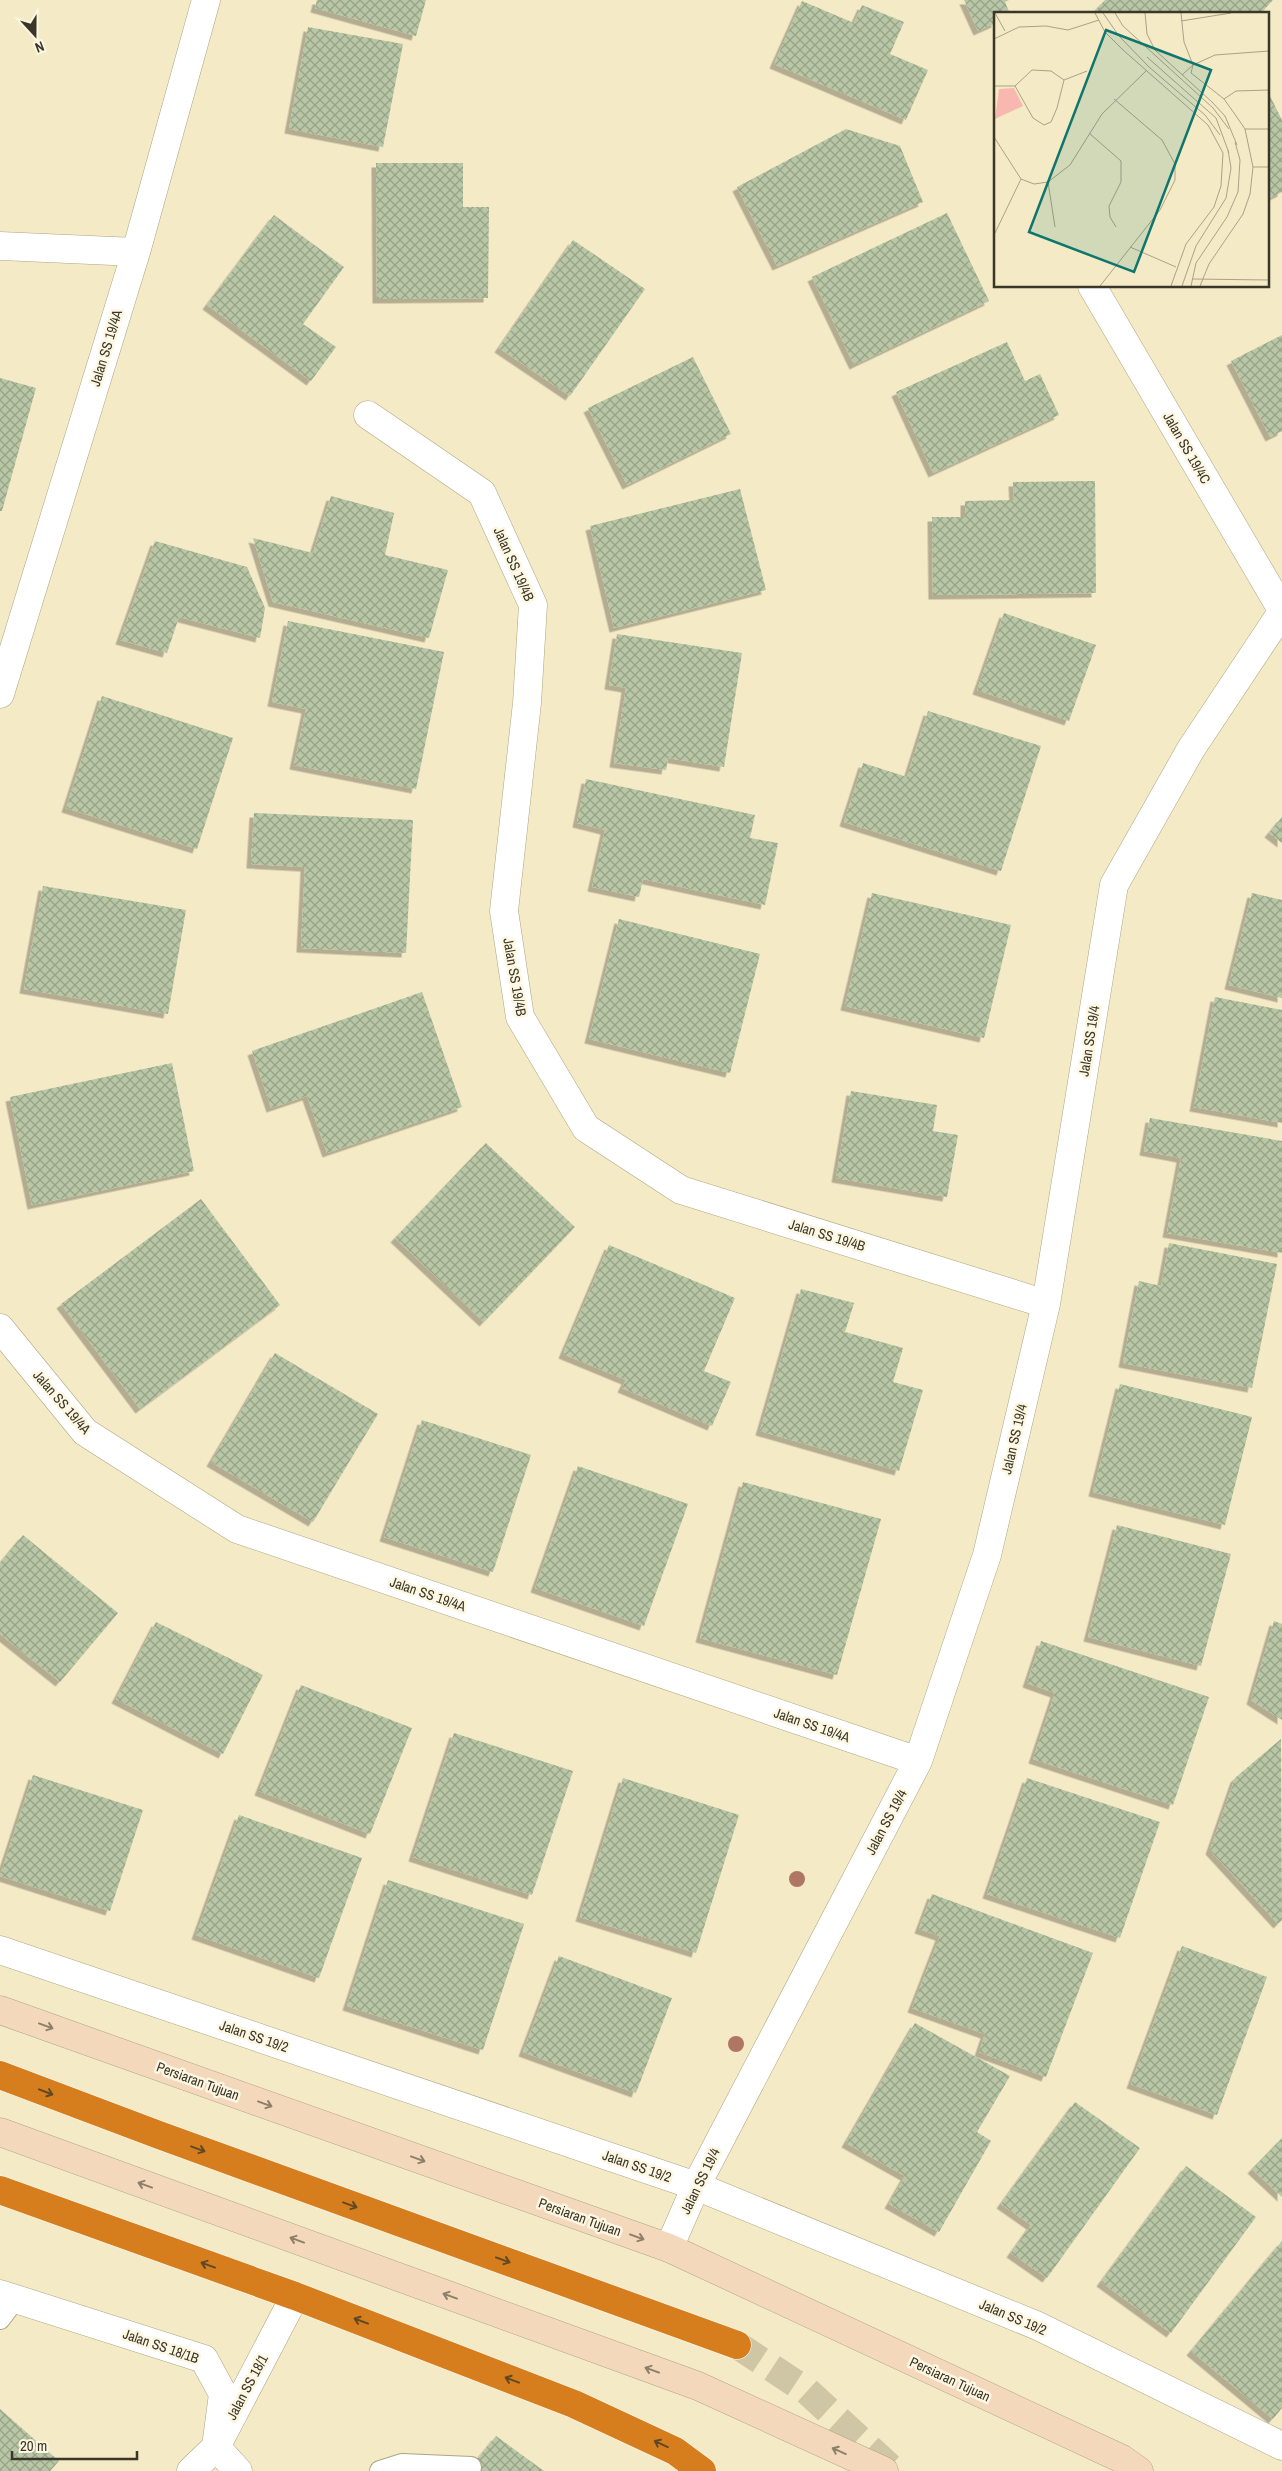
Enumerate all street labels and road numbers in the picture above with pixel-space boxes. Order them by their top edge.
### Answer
street label: Jalan SS 19/4A [86,307,126,388]
street label: Jalan SS 19/4C [1159,409,1215,487]
street label: Jalan SS 19/4B [490,524,538,604]
street label: Jalan SS 19/4B [499,936,531,1018]
street label: Jalan SS 19/4 [1075,1004,1104,1078]
street label: Jalan SS 19/4B [787,1215,868,1255]
street label: Jalan SS 19/4A [29,1366,95,1438]
street label: Jalan SS 19/4 [997,1402,1031,1476]
street label: Jalan SS 19/4A [388,1573,469,1616]
street label: Jalan SS 19/4A [772,1704,853,1747]
street label: Jalan SS 19/4 [861,1786,911,1858]
street label: Jalan SS 19/2 [217,2016,291,2056]
street label: Persiaran Tujuan [154,2058,242,2104]
street label: Jalan SS 19/4 [676,2144,724,2217]
street label: Jalan SS 19/2 [600,2146,674,2186]
street label: Persiaran Tujuan [536,2194,624,2240]
street label: Jalan SS 19/2 [977,2295,1049,2339]
street label: Jalan SS 18/1B [121,2325,202,2368]
street label: Jalan SS 18/1 [222,2351,272,2423]
street label: Persiaran Tujuan [907,2352,993,2406]

